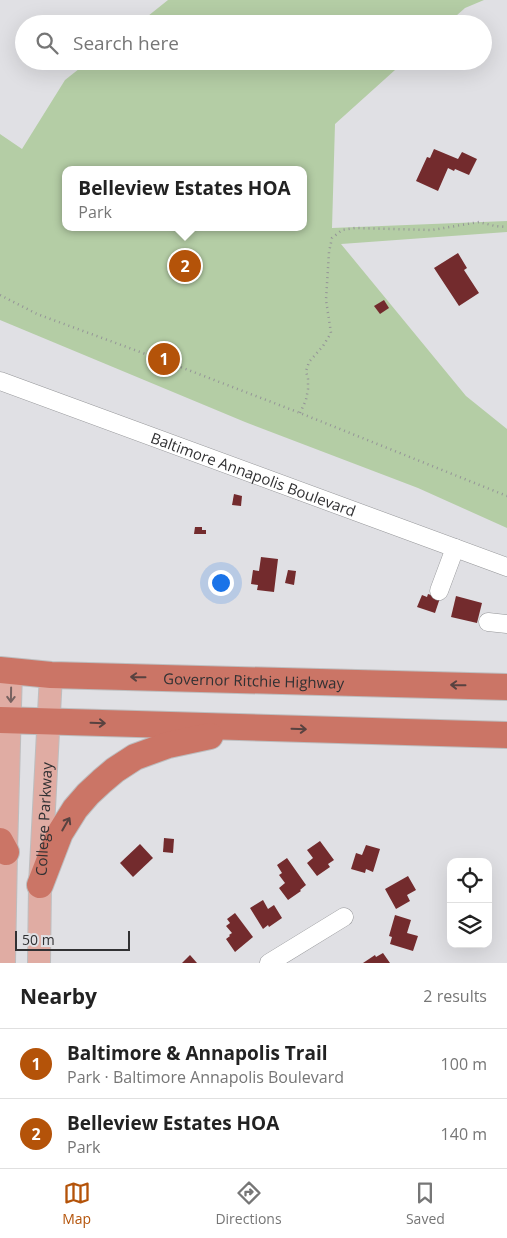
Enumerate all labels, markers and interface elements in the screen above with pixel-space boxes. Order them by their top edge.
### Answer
search box [15,15,492,70]
icon: search [33,29,61,57]
text: Search here [73,30,179,56]
popup [62,166,307,231]
text: Belleview Estates HOA [78,175,291,201]
text: Park [78,201,112,223]
pin: 2 [169,247,201,285]
pin: 1 [148,340,180,378]
street label: Baltimore Annapolis Boulevard [148,427,359,521]
your location [208,570,234,596]
street label: Governor Ritchie Highway [163,668,345,693]
one-way arrow [131,672,147,682]
one-way arrow [451,681,467,690]
one-way arrow [6,687,16,703]
one-way arrow [89,718,105,728]
one-way arrow [290,724,307,734]
street label: College Parkway [30,761,56,876]
one-way arrow [61,817,71,831]
map controls [447,858,492,948]
button: locate [447,858,492,903]
button: layers [447,903,492,948]
scale bar [15,928,130,951]
text: 50 m [22,930,55,949]
text: Nearby [20,982,97,1010]
text: 2 results [423,985,487,1007]
text: Baltimore & Annapolis Trail [67,1040,328,1066]
text: 1 [31,1053,41,1075]
text: 100 m [441,1053,487,1075]
text: Park · Baltimore Annapolis Boulevard [67,1066,344,1088]
text: Belleview Estates HOA [67,1110,279,1136]
text: 2 [31,1123,41,1145]
text: 140 m [441,1123,487,1145]
text: Park [67,1136,100,1158]
tab: Map [62,1179,91,1228]
tab: Directions [215,1179,282,1228]
tab: Saved [406,1179,445,1228]

